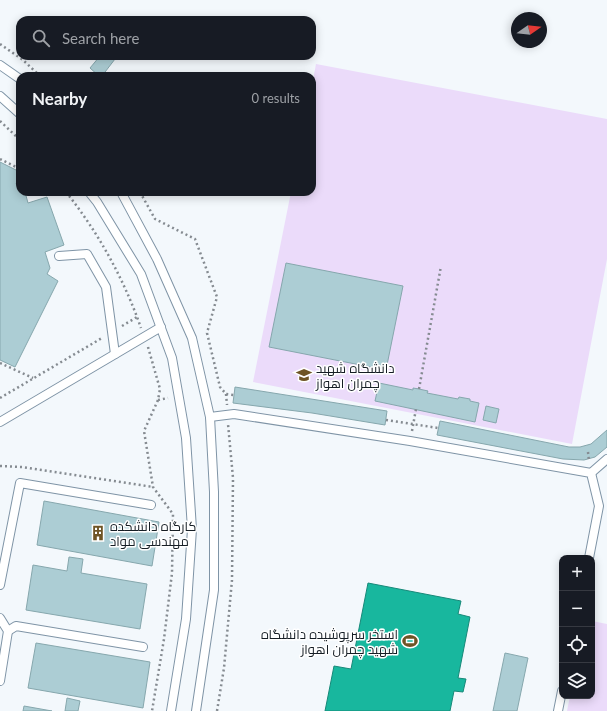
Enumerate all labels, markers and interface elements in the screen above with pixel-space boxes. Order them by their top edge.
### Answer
north arrow [511,12,547,48]
search box [16,16,316,60]
icon: search [30,27,52,49]
text: Search here [62,29,139,47]
text: Nearby [32,88,87,109]
text: 0 results [252,90,300,106]
place label: دانشگاه شهید چمران اهواز [315,360,395,393]
school or university icon: دانشگاه شهید چمران اهواز [295,366,313,384]
place label: کارگاه دانشکده مهندسی مواد [110,518,196,549]
building icon: کارگاه دانشکده مهندسی مواد [89,524,107,542]
map controls [559,555,595,699]
button: + [559,555,595,591]
button: − [559,591,595,627]
place label: استخر سرپوشیده دانشگاه شهید چمران اهواز [261,626,398,659]
button: locate [559,627,595,663]
sports icon: استخر سرپوشیده دانشگاه شهید چمران اهواز [401,632,419,650]
button: layers [559,663,595,699]

